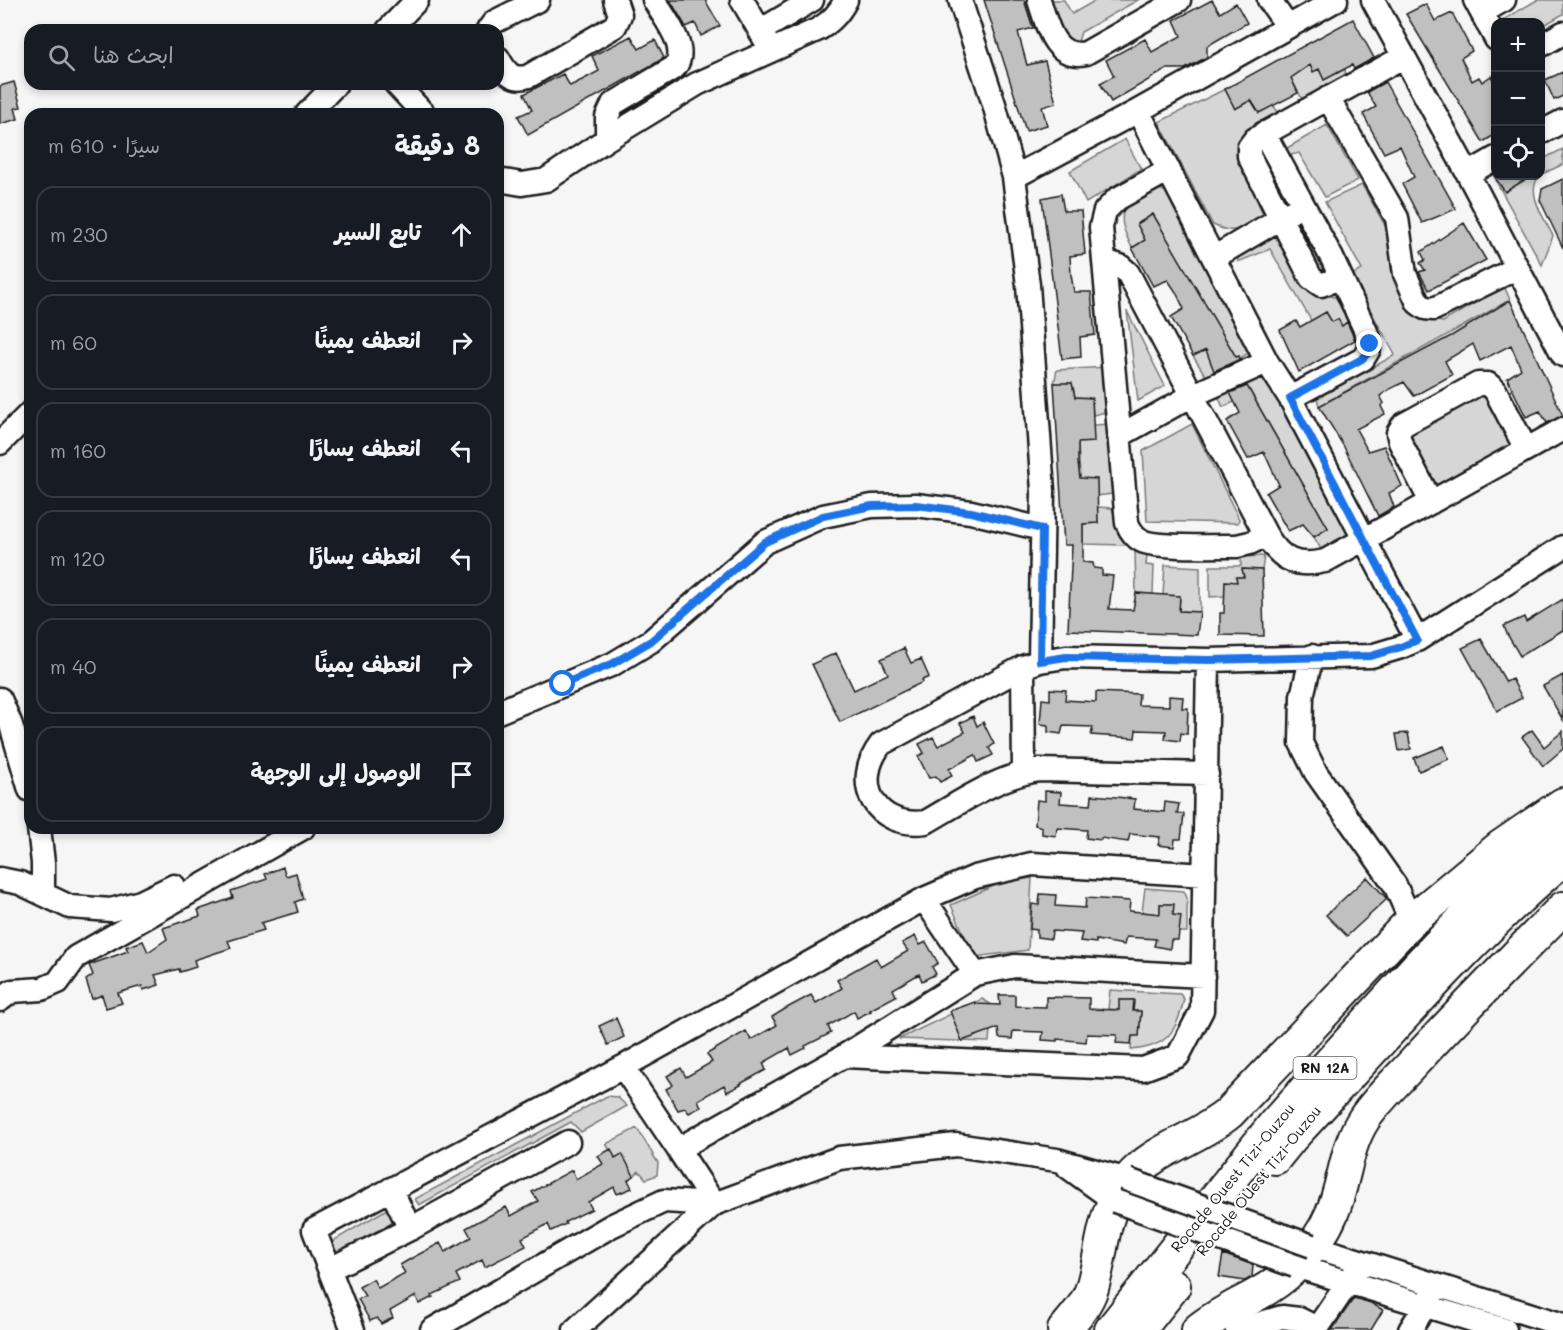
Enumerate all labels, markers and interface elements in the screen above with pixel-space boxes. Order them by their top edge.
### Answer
map controls [1491,18,1545,180]
button: + [1491,18,1545,72]
search box [24,24,504,90]
text: ابحث هنا [93,40,174,69]
icon: search [45,41,78,74]
button: − [1491,72,1545,126]
button: locate [1491,126,1545,180]
text: 8 دقيقة [395,128,480,162]
text: سيرًا · 610 m [48,132,160,158]
text: تابع السير [335,217,421,246]
icon: ahead [445,218,478,251]
text: 230 m [50,221,108,247]
text: انعطف يمينًا [315,325,421,354]
icon: right [445,326,478,359]
text: 60 m [50,329,97,355]
route end [1356,330,1382,356]
text: انعطف يسارًا [309,433,421,462]
icon: left [445,434,478,467]
text: 160 m [50,437,106,463]
text: انعطف يسارًا [309,541,421,570]
icon: left [445,542,478,575]
text: 120 m [50,545,105,571]
text: انعطف يمينًا [315,649,421,678]
icon: right [445,650,478,683]
text: 40 m [50,653,96,679]
route start [549,670,575,696]
text: الوصول إلى الوجهة [250,757,421,786]
icon: arrive [445,758,478,791]
road number: RN 12A [1294,1057,1356,1079]
street label: Rocade Ouest Tizi-Ouzou [1166,1099,1299,1256]
street label: Rocade OUest Tizi-Ouzou [1191,1101,1325,1260]

